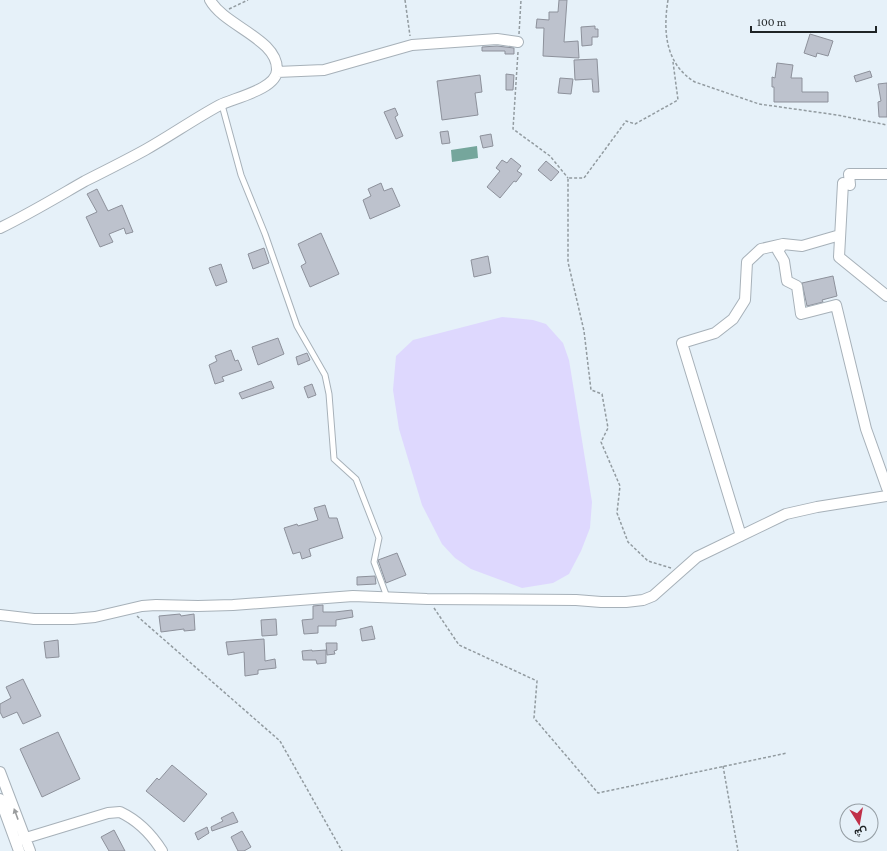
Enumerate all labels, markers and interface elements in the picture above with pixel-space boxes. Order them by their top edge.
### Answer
scale bar [751,8,876,34]
text: 100 m [757,15,787,29]
north arrow [839,803,879,843]
one-way arrow [12,808,18,820]
text: ش [853,825,869,840]

